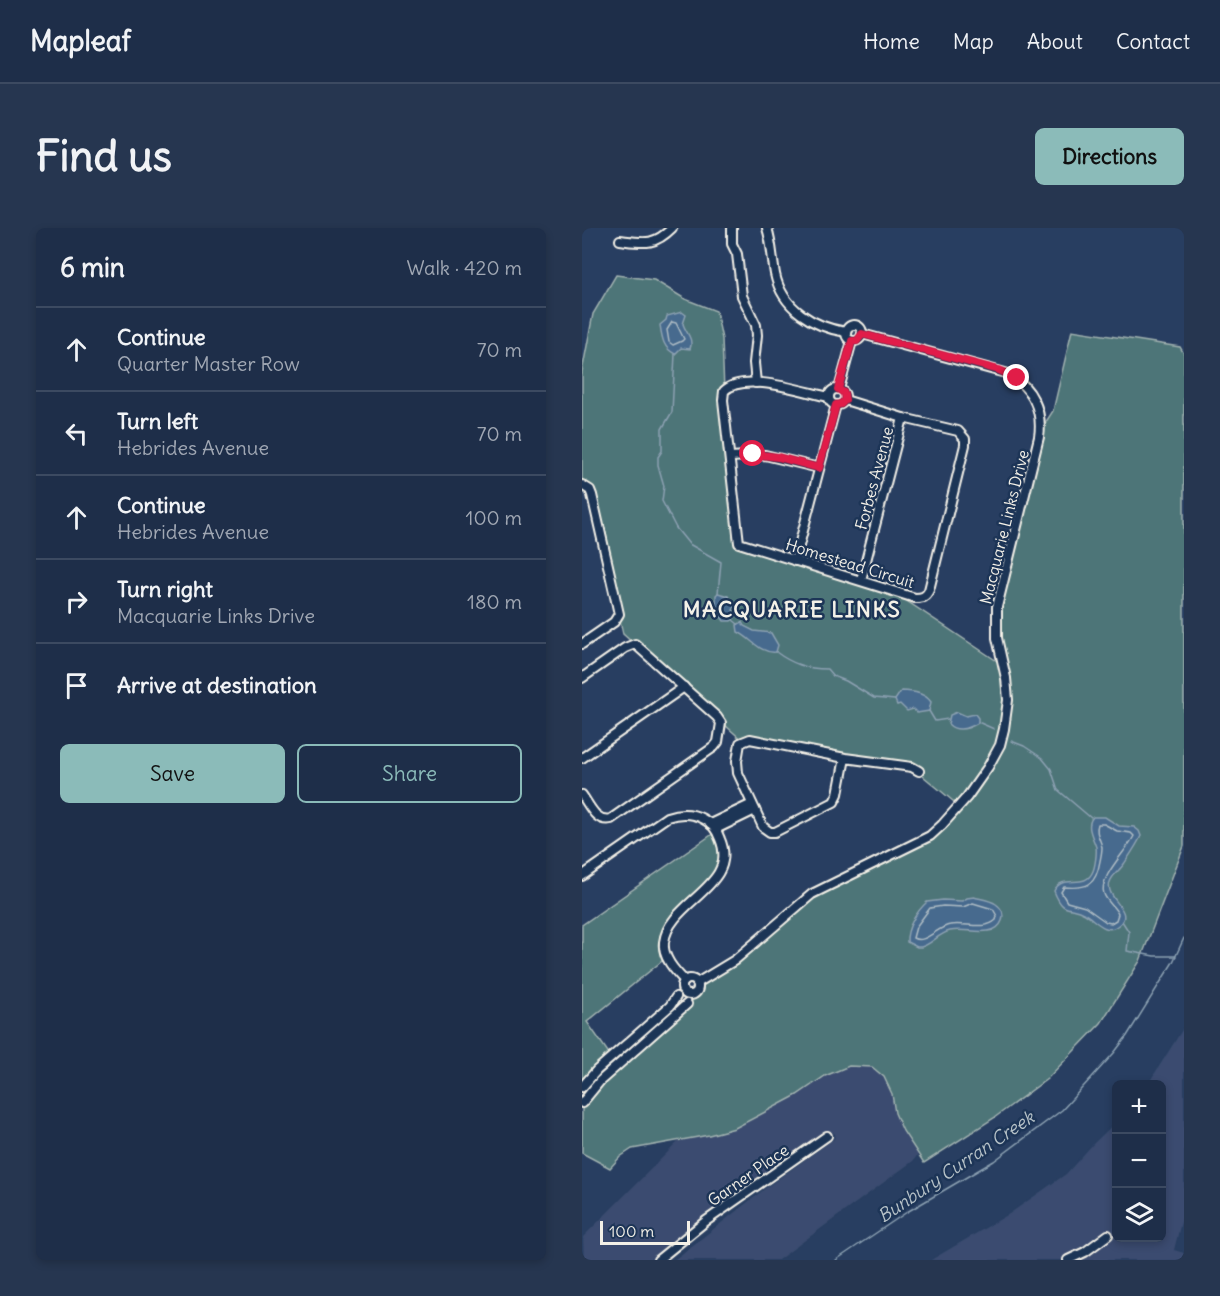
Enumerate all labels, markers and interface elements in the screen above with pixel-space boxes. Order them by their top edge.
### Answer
text: Mapleaf [30,23,131,59]
text: Home [863,28,920,55]
text: Map [953,28,994,55]
text: About [1027,28,1083,55]
text: Contact [1116,28,1190,55]
button: Directions [1035,128,1184,185]
text: Find us [36,130,172,182]
text: 6 min [60,251,125,284]
text: Walk · 420 m [406,255,522,280]
text: Continue [117,323,206,351]
icon: ahead [60,333,93,366]
text: 70 m [477,337,522,362]
text: Quarter Master Row [117,351,300,376]
route end [1003,364,1029,390]
text: Turn left [117,407,198,435]
icon: left [60,417,93,450]
text: 70 m [477,421,522,446]
street label: Forbes Avenue [851,424,897,532]
text: Hebrides Avenue [117,435,269,460]
route start [739,440,765,466]
street label: Macquarie Links Drive [975,448,1033,606]
text: Continue [117,491,206,519]
icon: ahead [60,501,93,534]
text: 100 m [465,505,522,530]
text: Hebrides Avenue [117,519,269,544]
street label: Homestead Circuit [783,534,917,592]
text: Turn right [117,575,213,603]
icon: right [60,585,93,618]
text: 180 m [467,589,522,614]
district label: MACQUARIE LINKS [683,595,901,623]
text: Macquarie Links Drive [117,603,315,628]
icon: arrive [60,669,93,702]
text: Arrive at destination [117,671,317,699]
button: Save [60,744,285,803]
button: Share [297,744,522,803]
map controls [1112,1080,1166,1242]
button: + [1112,1080,1166,1134]
water label: Bunbury Curran Creek [873,1105,1040,1227]
button: − [1112,1134,1166,1188]
street label: Garner Place [704,1140,792,1210]
button: layers [1112,1188,1166,1242]
scale bar [600,1218,690,1246]
text: 100 m [609,1221,654,1241]

